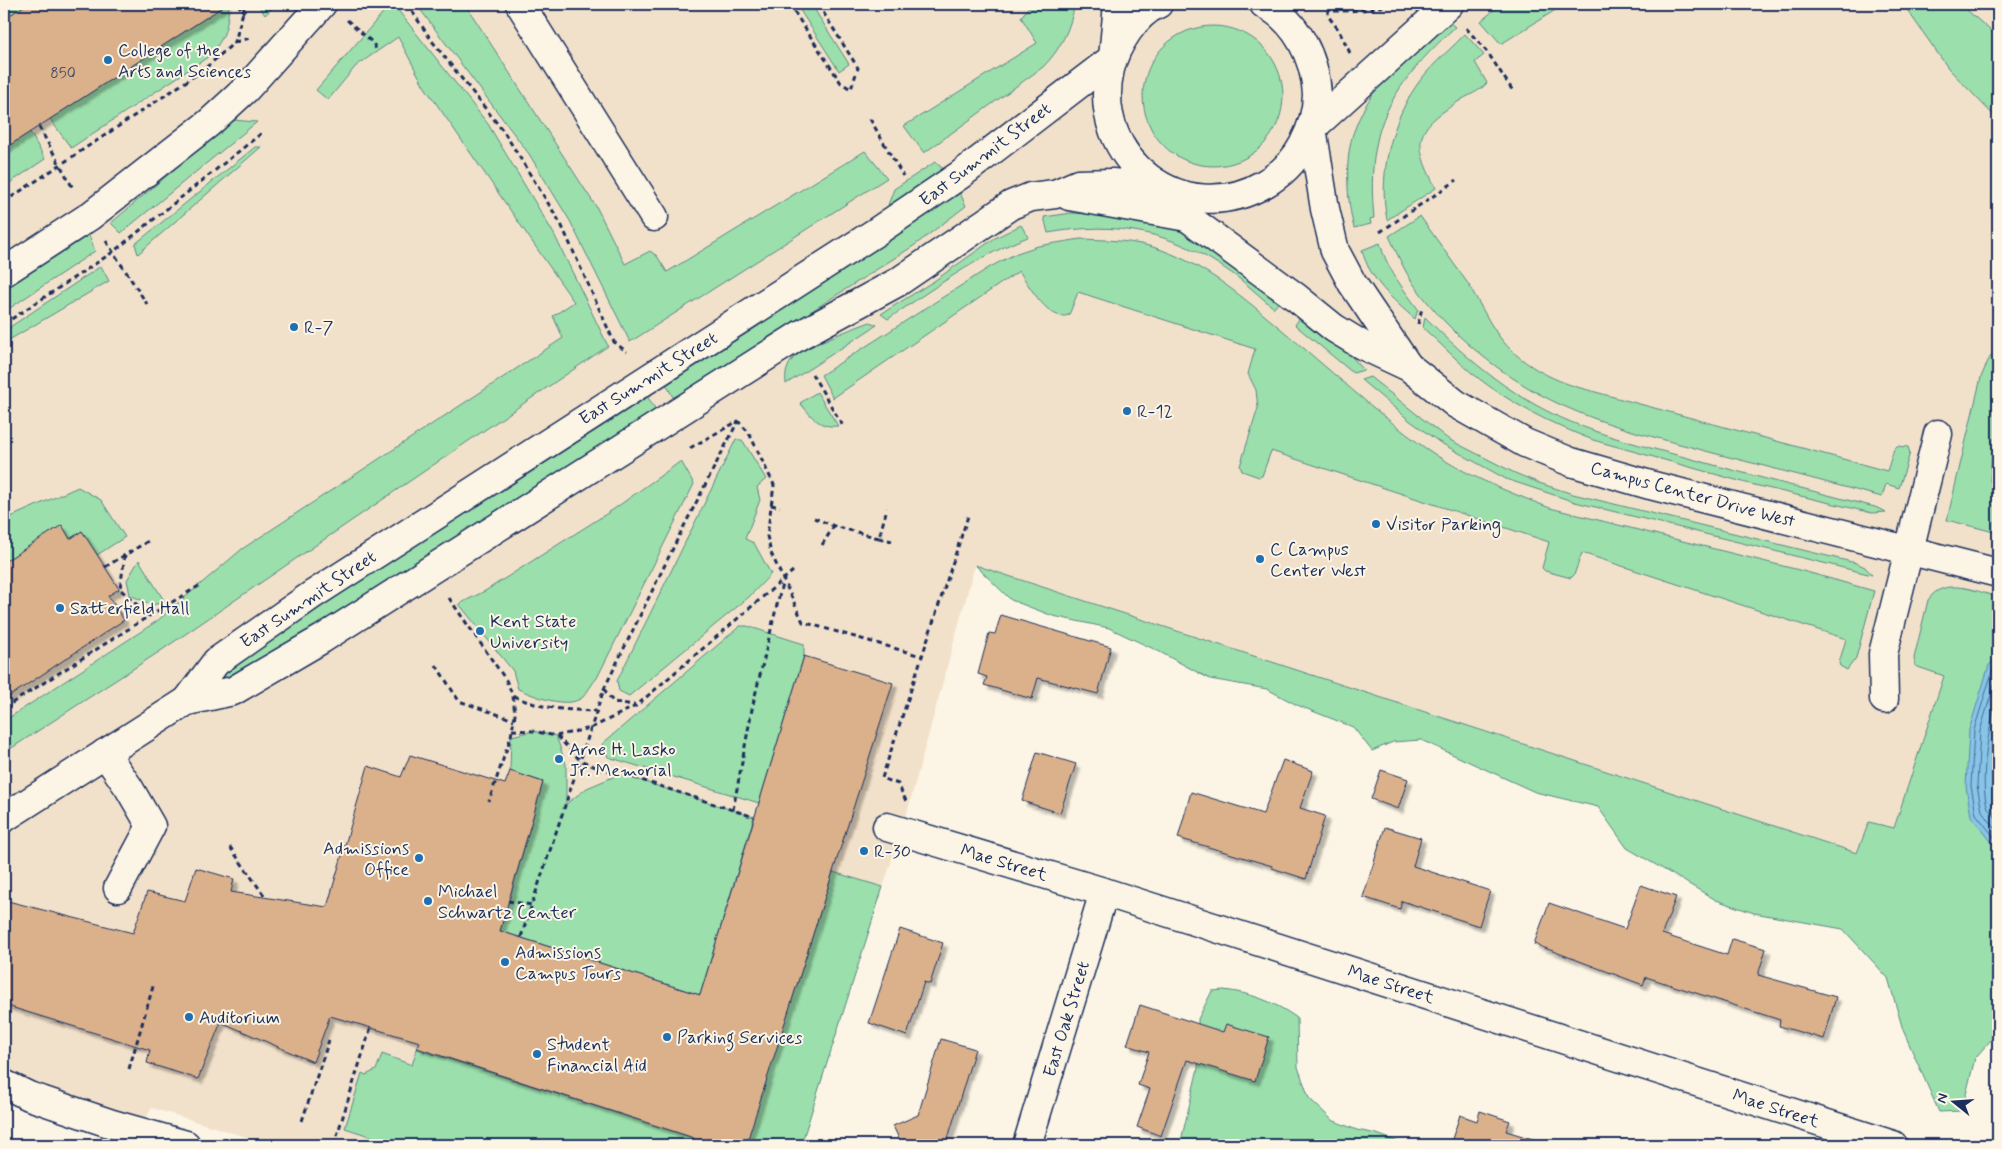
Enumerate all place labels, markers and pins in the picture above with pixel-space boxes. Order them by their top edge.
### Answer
place label: College of the Arts and Sciences [118,39,251,84]
marker: College of the Arts and Sciences [102,54,114,66]
place label: R-7 [304,316,334,340]
marker: R-7 [288,321,300,333]
place label: R-12 [1137,400,1173,424]
marker: R-12 [1121,405,1133,417]
place label: Visitor Parking [1386,513,1501,538]
marker: Visitor Parking [1370,518,1382,530]
place label: C Campus Center West [1270,538,1366,583]
marker: C Campus Center West [1254,553,1266,565]
place label: Satterfield Hall [70,597,189,621]
marker: Satterfield Hall [54,602,66,614]
place label: Kent State University [490,610,576,655]
marker: Kent State University [474,625,486,637]
place label: Arne H. Lasko Jr. Memorial [569,738,676,783]
marker: Arne H. Lasko Jr. Memorial [553,753,565,765]
place label: Admissions Office [323,837,409,882]
place label: R-30 [874,840,911,864]
marker: R-30 [858,845,870,857]
marker: Admissions Office [413,852,425,864]
place label: Michael Schwartz Center [438,880,577,925]
marker: Michael Schwartz Center [422,895,434,907]
place label: Admissions Campus Tours [515,941,621,986]
marker: Admissions Campus Tours [499,956,511,968]
place label: Auditorium [199,1006,280,1030]
marker: Auditorium [183,1011,195,1023]
place label: Parking Services [677,1026,802,1052]
marker: Parking Services [661,1031,673,1043]
place label: Student Financial Aid [547,1033,647,1078]
marker: Student Financial Aid [531,1048,543,1060]

